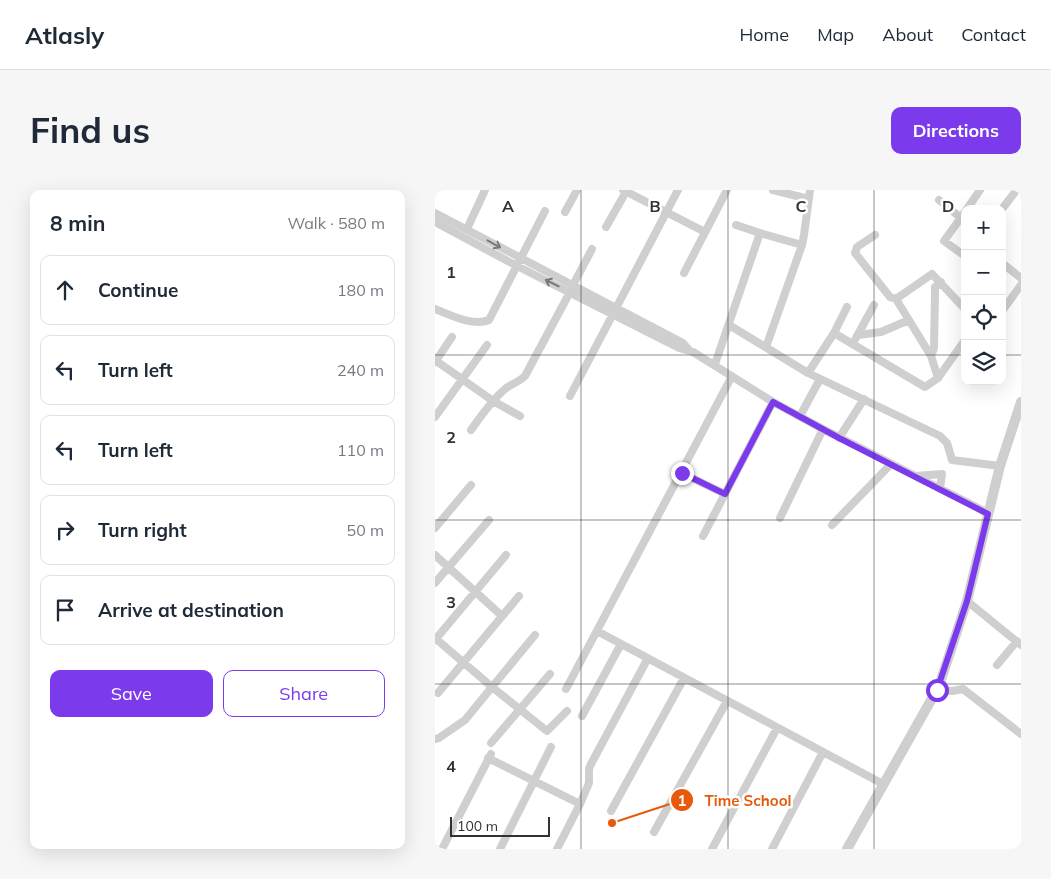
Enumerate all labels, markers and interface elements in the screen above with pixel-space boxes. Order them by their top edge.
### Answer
text: Atlasly [25,20,104,50]
text: Home [739,23,789,46]
text: Map [817,23,854,46]
text: About [882,23,933,46]
text: Contact [961,23,1026,46]
button: Directions [891,107,1021,154]
text: Find us [30,108,150,152]
text: A [502,196,514,216]
text: B [649,196,661,216]
text: C [796,196,807,216]
text: D [942,196,954,216]
map controls [961,205,1006,385]
button: + [961,205,1006,250]
text: 8 min [50,210,105,236]
text: Walk · 580 m [287,213,385,233]
one-way arrow [486,239,501,249]
button: − [961,250,1006,295]
text: 1 [446,262,456,282]
icon: ahead [51,276,79,304]
text: Continue [98,278,178,302]
one-way arrow [544,278,559,288]
text: 180 m [337,280,384,300]
button: locate [961,295,1006,340]
button: layers [961,340,1006,385]
icon: left [51,356,79,384]
text: Turn left [98,358,173,382]
text: 240 m [337,360,384,380]
text: 2 [446,427,456,447]
icon: left [51,436,79,464]
text: Turn left [98,438,173,462]
text: 110 m [337,440,384,460]
route end [671,462,694,485]
icon: right [51,516,79,544]
text: Turn right [98,518,187,542]
text: 50 m [347,520,384,540]
text: 3 [446,592,456,612]
icon: arrive [51,596,79,624]
text: Arrive at destination [98,598,284,622]
button: Save [50,670,213,717]
button: Share [223,670,385,717]
route start [926,679,949,702]
text: 4 [446,756,456,776]
callout: Time School [670,785,802,815]
text: 1 [677,791,687,810]
text: Time School [705,791,791,810]
scale bar [450,814,550,837]
text: 100 m [457,817,498,835]

